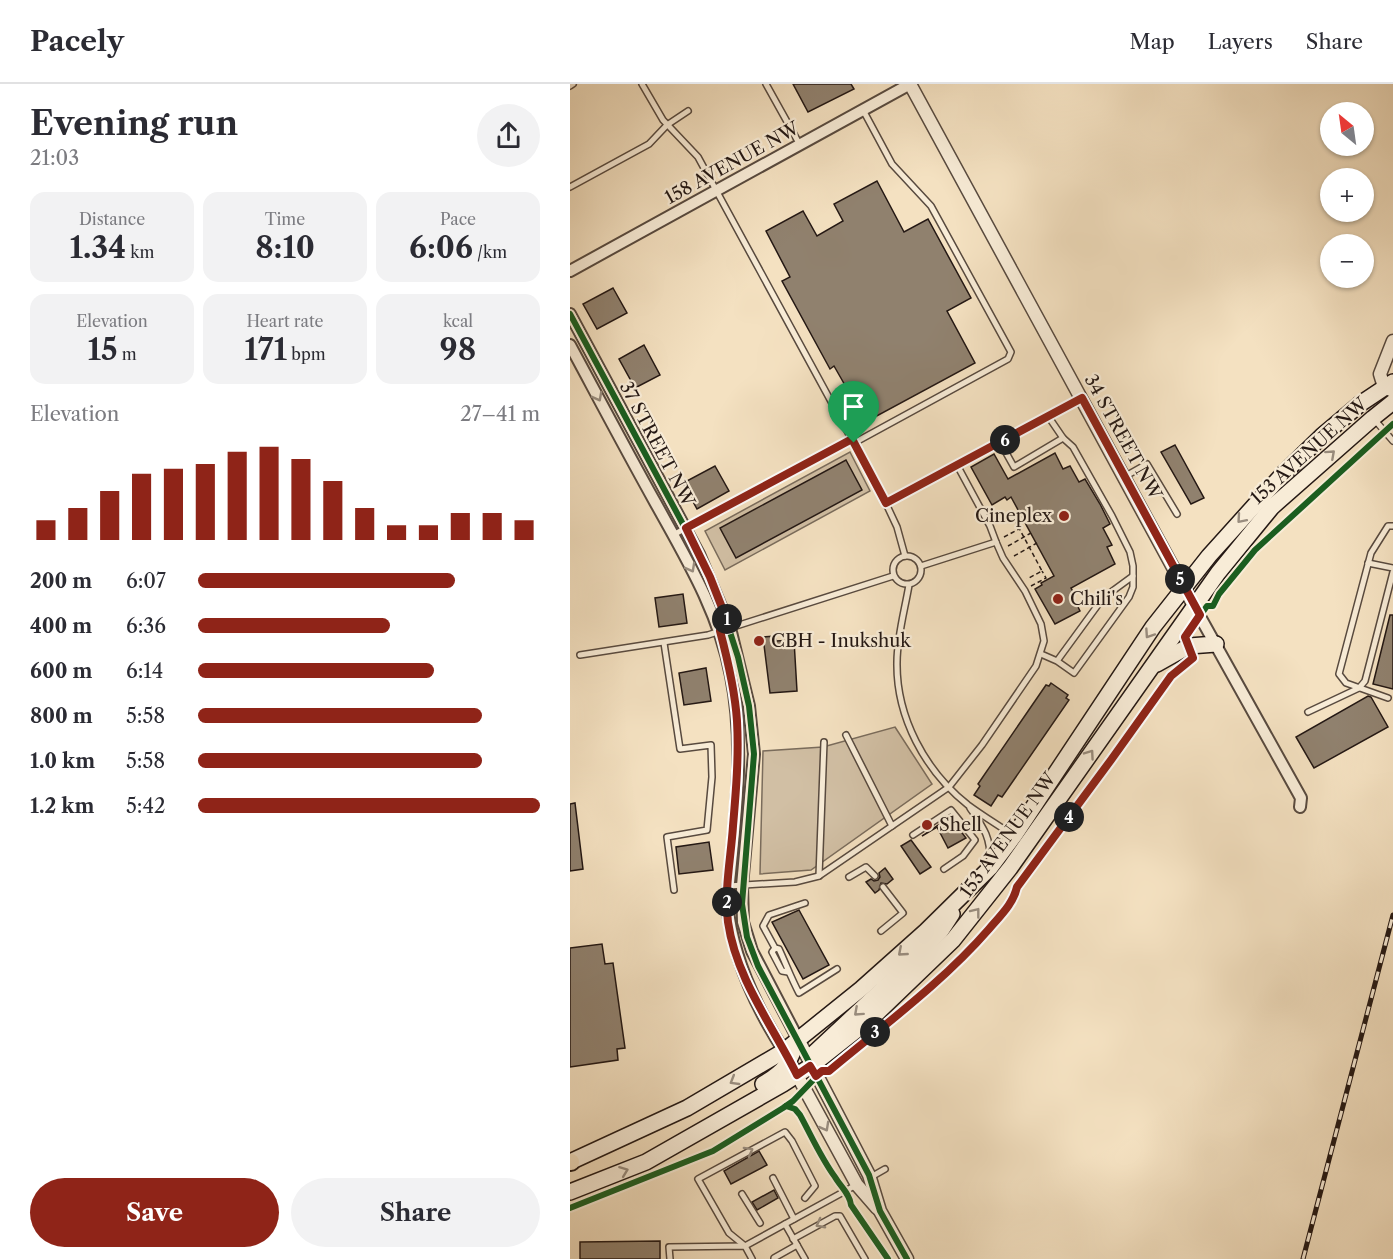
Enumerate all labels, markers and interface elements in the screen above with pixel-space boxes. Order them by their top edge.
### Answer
text: Pacely [30,24,124,58]
text: Map [1130,29,1175,54]
text: Layers [1208,29,1273,54]
text: Share [1306,29,1363,54]
north arrow [1320,102,1374,156]
map controls [1320,102,1374,288]
text: Evening run [30,103,238,144]
button: share [477,104,540,167]
street label: 158 AVENUE NW [661,116,804,209]
text: 21:03 [30,146,79,170]
button: + [1320,168,1374,222]
text: Distance [79,209,145,229]
text: Time [265,209,305,229]
text: Pace [440,209,476,229]
text: 1.34 [70,229,126,266]
text: 8:10 [255,229,315,266]
text: 6:06 [409,229,473,266]
button: − [1320,234,1374,288]
text: km [126,242,154,262]
text: /km [473,242,507,262]
text: Elevation [76,311,148,331]
text: Heart rate [246,311,324,331]
text: kcal [443,311,473,331]
text: 15 [87,331,117,368]
text: 171 [244,331,287,368]
text: 98 [440,331,476,368]
text: m [117,344,137,364]
text: bpm [287,344,326,364]
street label: 34 STREET NW [1080,371,1167,505]
street label: 37 STREET NW [615,378,700,511]
pin [828,381,879,443]
one-way arrow [591,390,602,401]
icon: arrive [837,390,870,423]
street label: 153 AVENUE NW [1246,392,1373,509]
text: Elevation [30,402,119,426]
text: 27–41 m [460,402,540,426]
pin: 6 [990,425,1020,455]
text: 6 [1000,430,1010,450]
one-way arrow [1325,450,1335,461]
place label: Cineplex [975,505,1053,527]
marker: Cineplex [1057,509,1071,523]
one-way arrow [1237,512,1248,523]
one-way arrow [684,562,695,572]
pin: 5 [1165,564,1195,594]
text: 200 m [30,569,92,593]
text: 6:07 [126,569,166,593]
text: 5 [1176,569,1184,589]
place label: Chili's [1070,588,1123,610]
marker: Chili's [1051,592,1065,606]
pin: 1 [712,604,742,634]
text: 1 [723,609,731,629]
text: 400 m [30,614,92,638]
text: 6:36 [126,614,166,638]
one-way arrow [1145,627,1156,638]
place label: CBH - Inukshuk [771,630,912,652]
marker: CBH - Inukshuk [752,634,766,648]
text: 600 m [30,659,92,683]
text: 6:14 [126,659,163,683]
text: 800 m [30,704,93,728]
text: 5:58 [126,704,165,728]
text: 1.0 km [30,749,95,773]
text: 5:58 [126,749,165,773]
one-way arrow [1083,750,1094,761]
street label: 153 AVENUE NW [955,767,1061,902]
text: 1.2 km [30,794,94,818]
text: 5:42 [126,794,166,818]
pin: 4 [1054,802,1084,832]
text: 4 [1064,807,1074,827]
place label: Shell [939,814,982,836]
marker: Shell [920,818,934,832]
pin: 2 [712,887,742,917]
text: 2 [722,892,732,912]
one-way arrow [968,908,979,919]
one-way arrow [898,945,909,956]
one-way arrow [854,1005,864,1016]
pin: 3 [860,1017,890,1047]
text: 3 [870,1022,880,1042]
one-way arrow [730,1073,740,1085]
one-way arrow [818,1120,829,1131]
one-way arrow [743,1147,753,1158]
one-way arrow [619,1165,629,1178]
button: Save [30,1178,279,1247]
button: Share [291,1178,540,1247]
one-way arrow [816,1217,826,1228]

